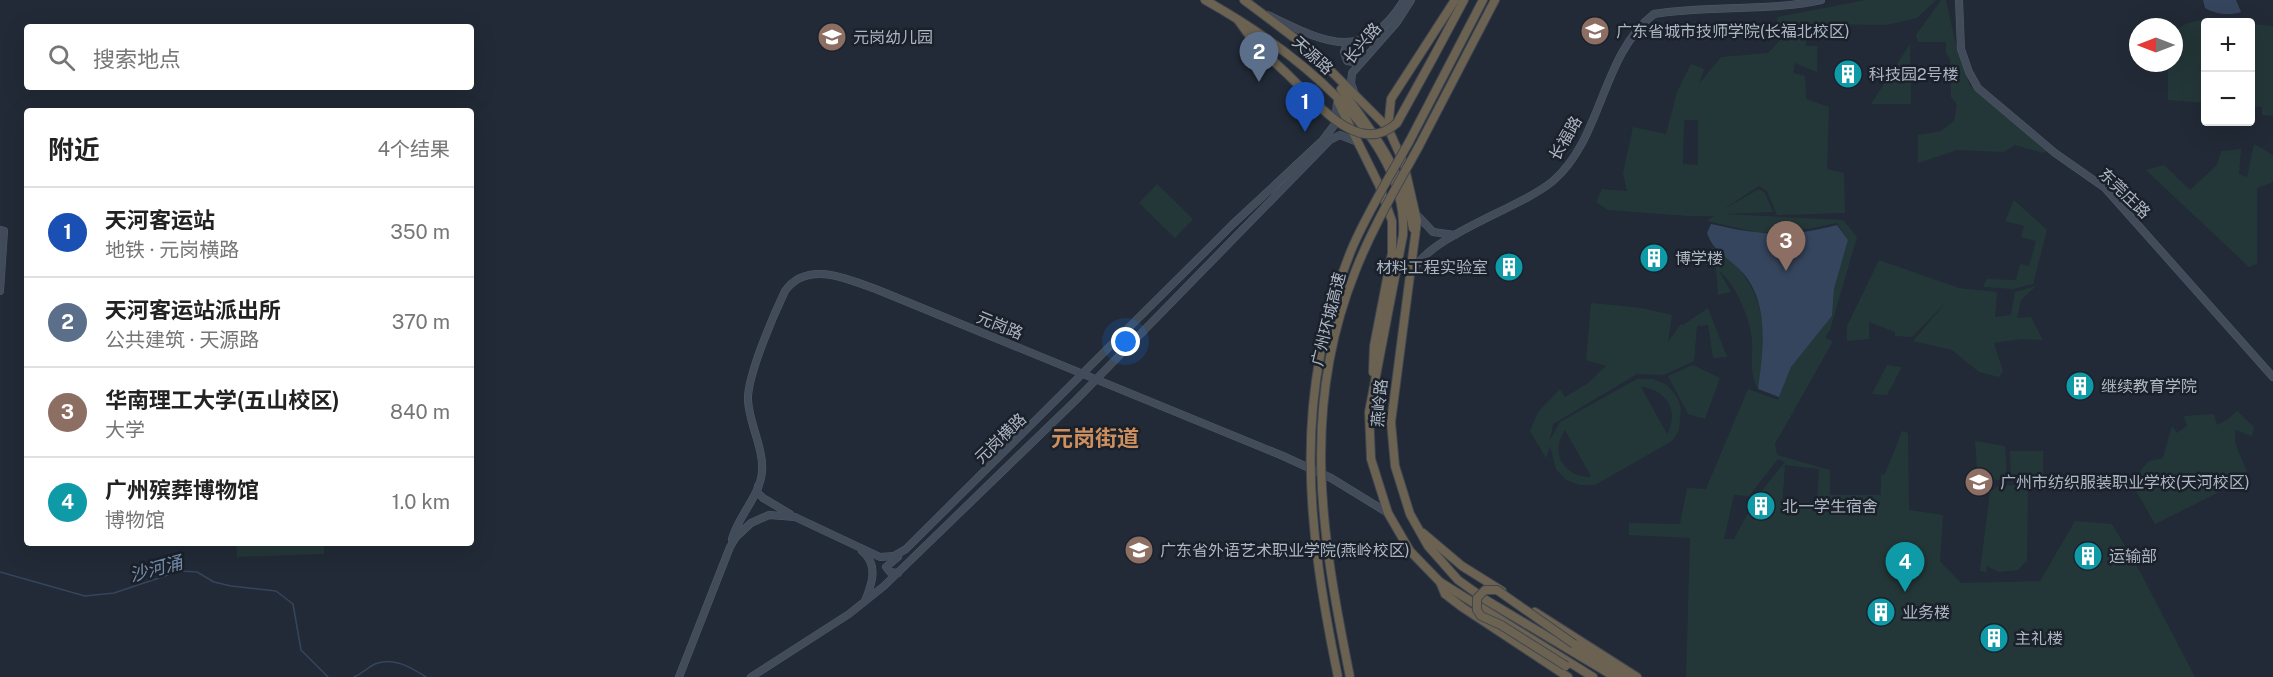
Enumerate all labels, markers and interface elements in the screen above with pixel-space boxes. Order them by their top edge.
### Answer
school or university icon: 广东省城市技师学院(长福北校区) [1579,15,1611,47]
north arrow [2129,18,2183,72]
map controls [2201,18,2255,126]
button: + [2201,18,2255,72]
street label: 长兴路 [1340,19,1385,68]
school or university icon: 元岗幼儿园 [816,21,848,53]
place label: 广东省城市技师学院(长福北校区) [1616,22,1850,41]
search box [24,24,474,90]
place label: 元岗幼儿园 [853,28,933,47]
pin: 2 [1240,32,1278,82]
street label: 天源路 [1288,32,1337,78]
icon: search [45,41,78,74]
text: 搜索地点 [93,46,181,72]
building icon: 科技园2号楼 [1832,58,1864,90]
place label: 科技园2号楼 [1869,65,1959,84]
button: − [2201,72,2255,126]
pin: 1 [1286,82,1324,132]
street label: 长福路 [1545,113,1586,164]
text: 附近 [48,134,100,165]
text: 4个结果 [377,137,450,161]
street label: 东莞庄路 [2095,164,2154,222]
text: 天河客运站 [105,207,215,233]
text: 1 [63,220,72,244]
text: 350 m [390,220,450,244]
pin: 3 [1766,222,1806,271]
text: 地铁 · 元岗横路 [105,238,239,262]
building icon: 博学楼 [1638,242,1670,274]
place label: 博学楼 [1675,249,1723,268]
building icon: 材料工程实验室 [1493,251,1525,283]
place label: 材料工程实验室 [1376,258,1488,277]
street label: 广州环城高速 [1308,270,1349,368]
text: 天河客运站派出所 [105,297,281,323]
street label: 元岗路 [974,308,1026,343]
text: 2 [61,310,74,334]
text: 370 m [392,310,450,334]
your location [1111,327,1140,356]
text: 公共建筑 · 天源路 [105,328,259,352]
building icon: 继续教育学院 [2064,370,2096,402]
place label: 继续教育学院 [2101,377,2197,396]
street label: 燕岭路 [1368,378,1391,428]
text: 华南理工大学(五山校区) [105,387,340,413]
text: 3 [61,400,74,424]
text: 840 m [390,400,450,424]
street label: 元岗横路 [971,409,1030,467]
text: 大学 [105,418,145,442]
district label: 元岗街道 [1051,425,1139,451]
school or university icon: 广州市纺织服装职业学校(天河校区) [1963,466,1995,498]
place label: 广州市纺织服装职业学校(天河校区) [2000,473,2250,492]
text: 广州殡葬博物馆 [105,477,259,503]
text: 4 [61,490,74,514]
text: 1.0 km [392,490,450,514]
building icon: 北一学生宿舍 [1745,490,1777,522]
place label: 北一学生宿舍 [1782,497,1878,516]
text: 博物馆 [105,508,165,532]
school or university icon: 广东省外语艺术职业学院(燕岭校区) [1123,534,1155,566]
building icon: 运输部 [2072,540,2104,572]
place label: 广东省外语艺术职业学院(燕岭校区) [1160,541,1410,560]
pin: 4 [1886,542,1924,592]
place label: 运输部 [2109,547,2157,566]
water label: 沙河涌 [127,551,187,586]
building icon: 业务楼 [1865,596,1897,628]
place label: 业务楼 [1902,603,1950,622]
building icon: 主礼楼 [1978,622,2010,654]
place label: 主礼楼 [2015,629,2063,648]

